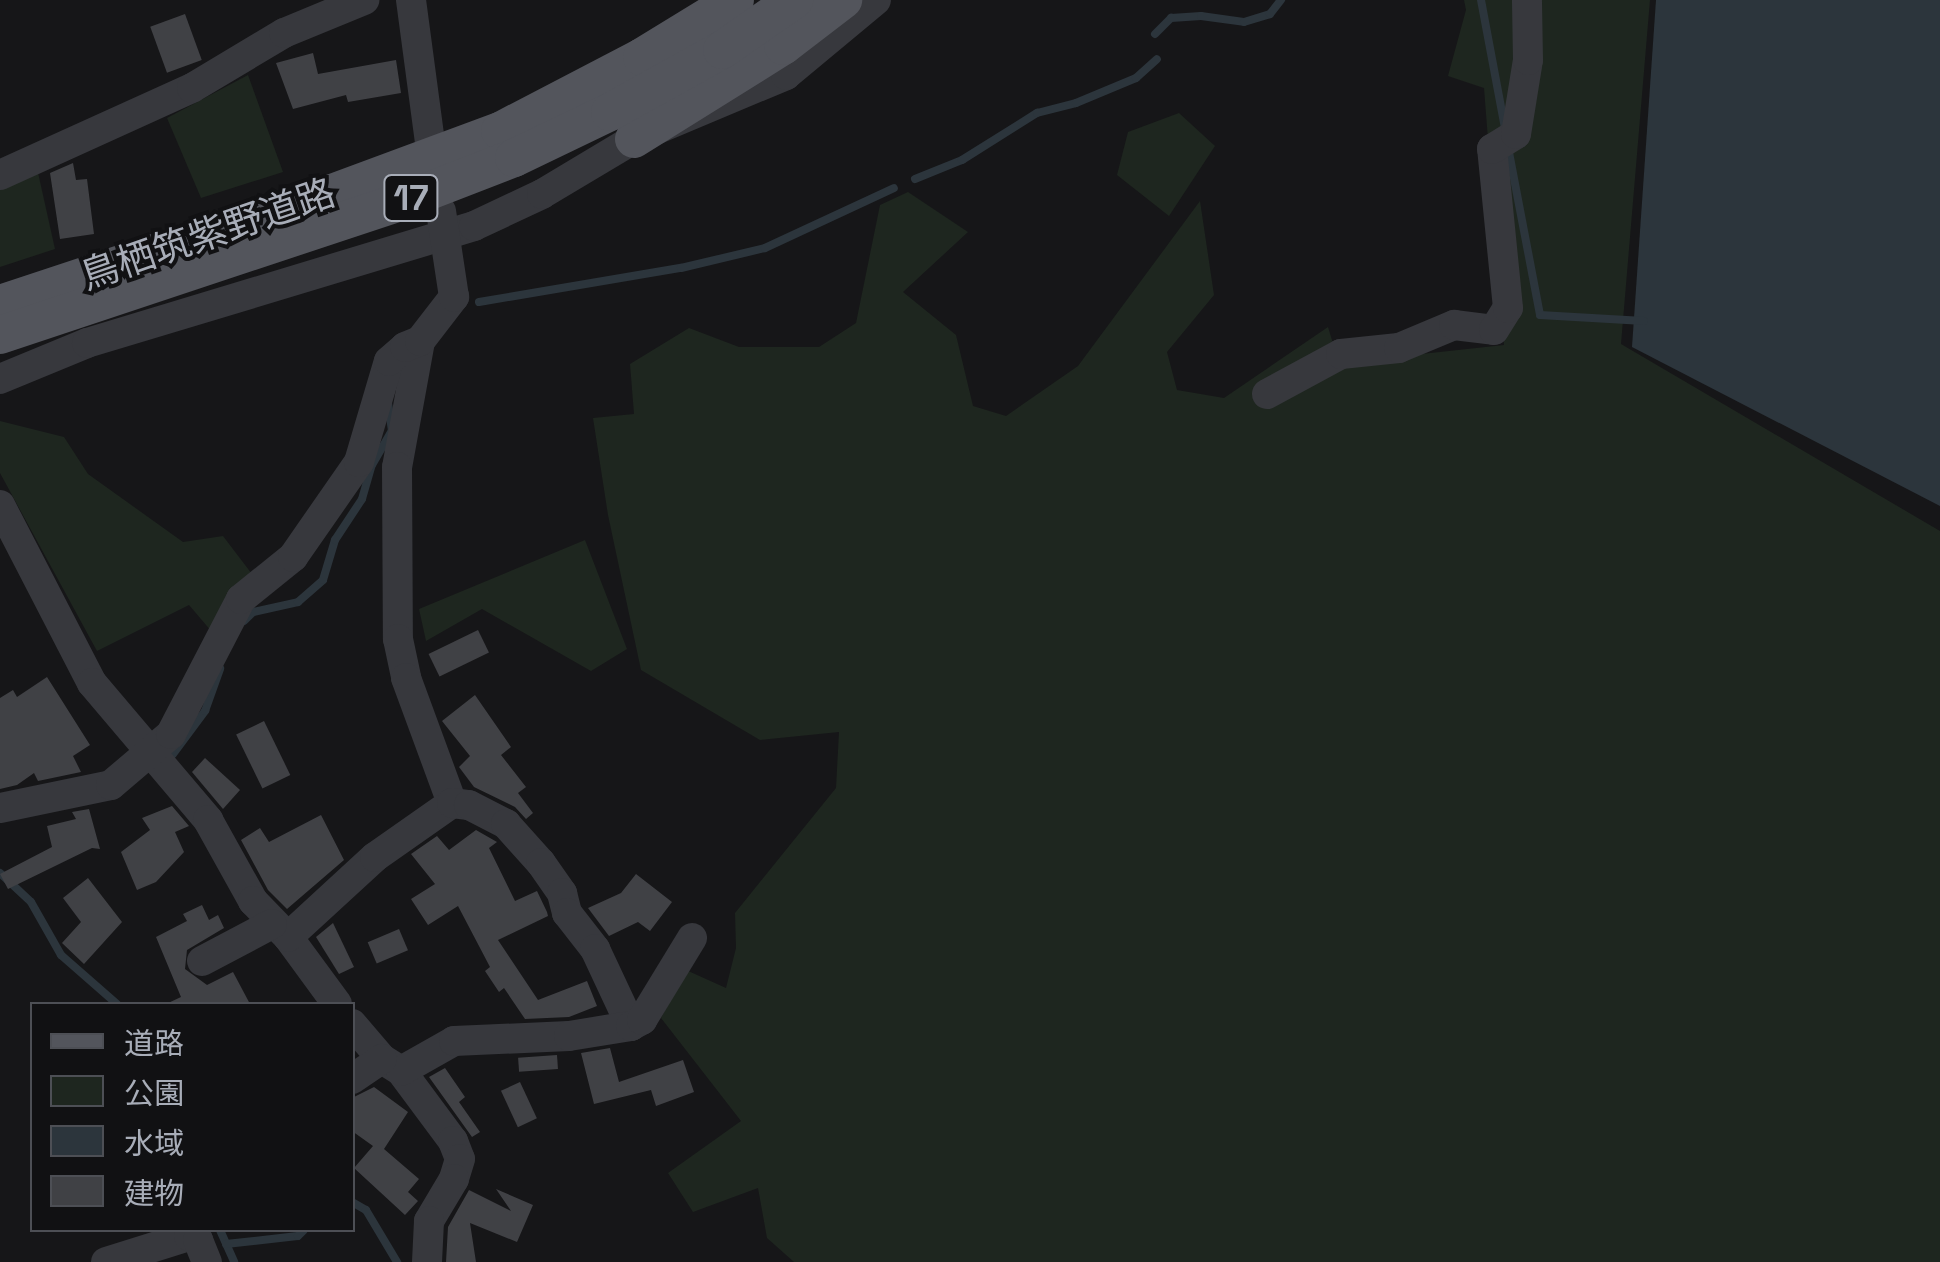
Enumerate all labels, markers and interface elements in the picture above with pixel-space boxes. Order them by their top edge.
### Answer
road number: 17 [381,168,441,228]
street label: 鳥栖筑紫野道路 [75,170,341,300]
legend [30,1002,355,1232]
text: 道路 [124,1024,184,1063]
text: 公園 [124,1074,184,1113]
text: 水域 [124,1124,184,1163]
text: 建物 [124,1174,184,1213]

